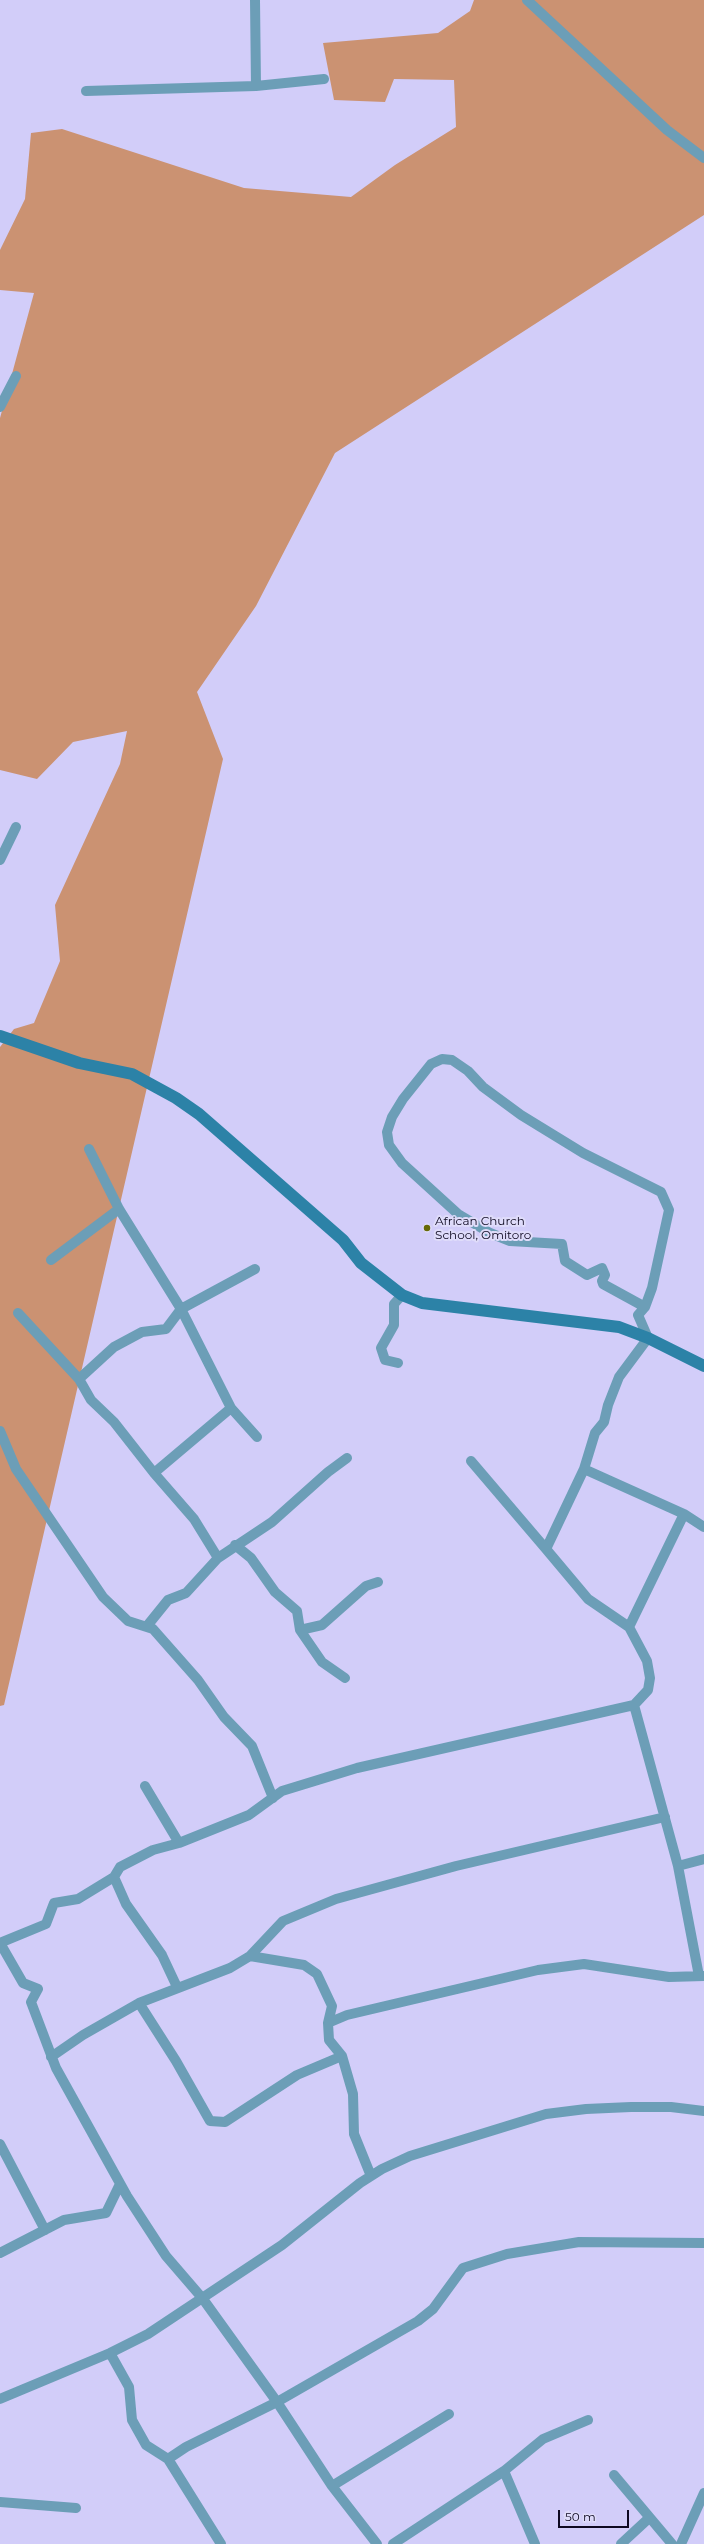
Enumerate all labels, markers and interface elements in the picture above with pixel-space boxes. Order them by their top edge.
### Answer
place label: African Church School, Omitoro [435,1214,531,1242]
marker: African Church School, Omitoro [422,1223,432,1233]
scale bar [560,2502,631,2528]
text: 50 m [565,2509,596,2524]

